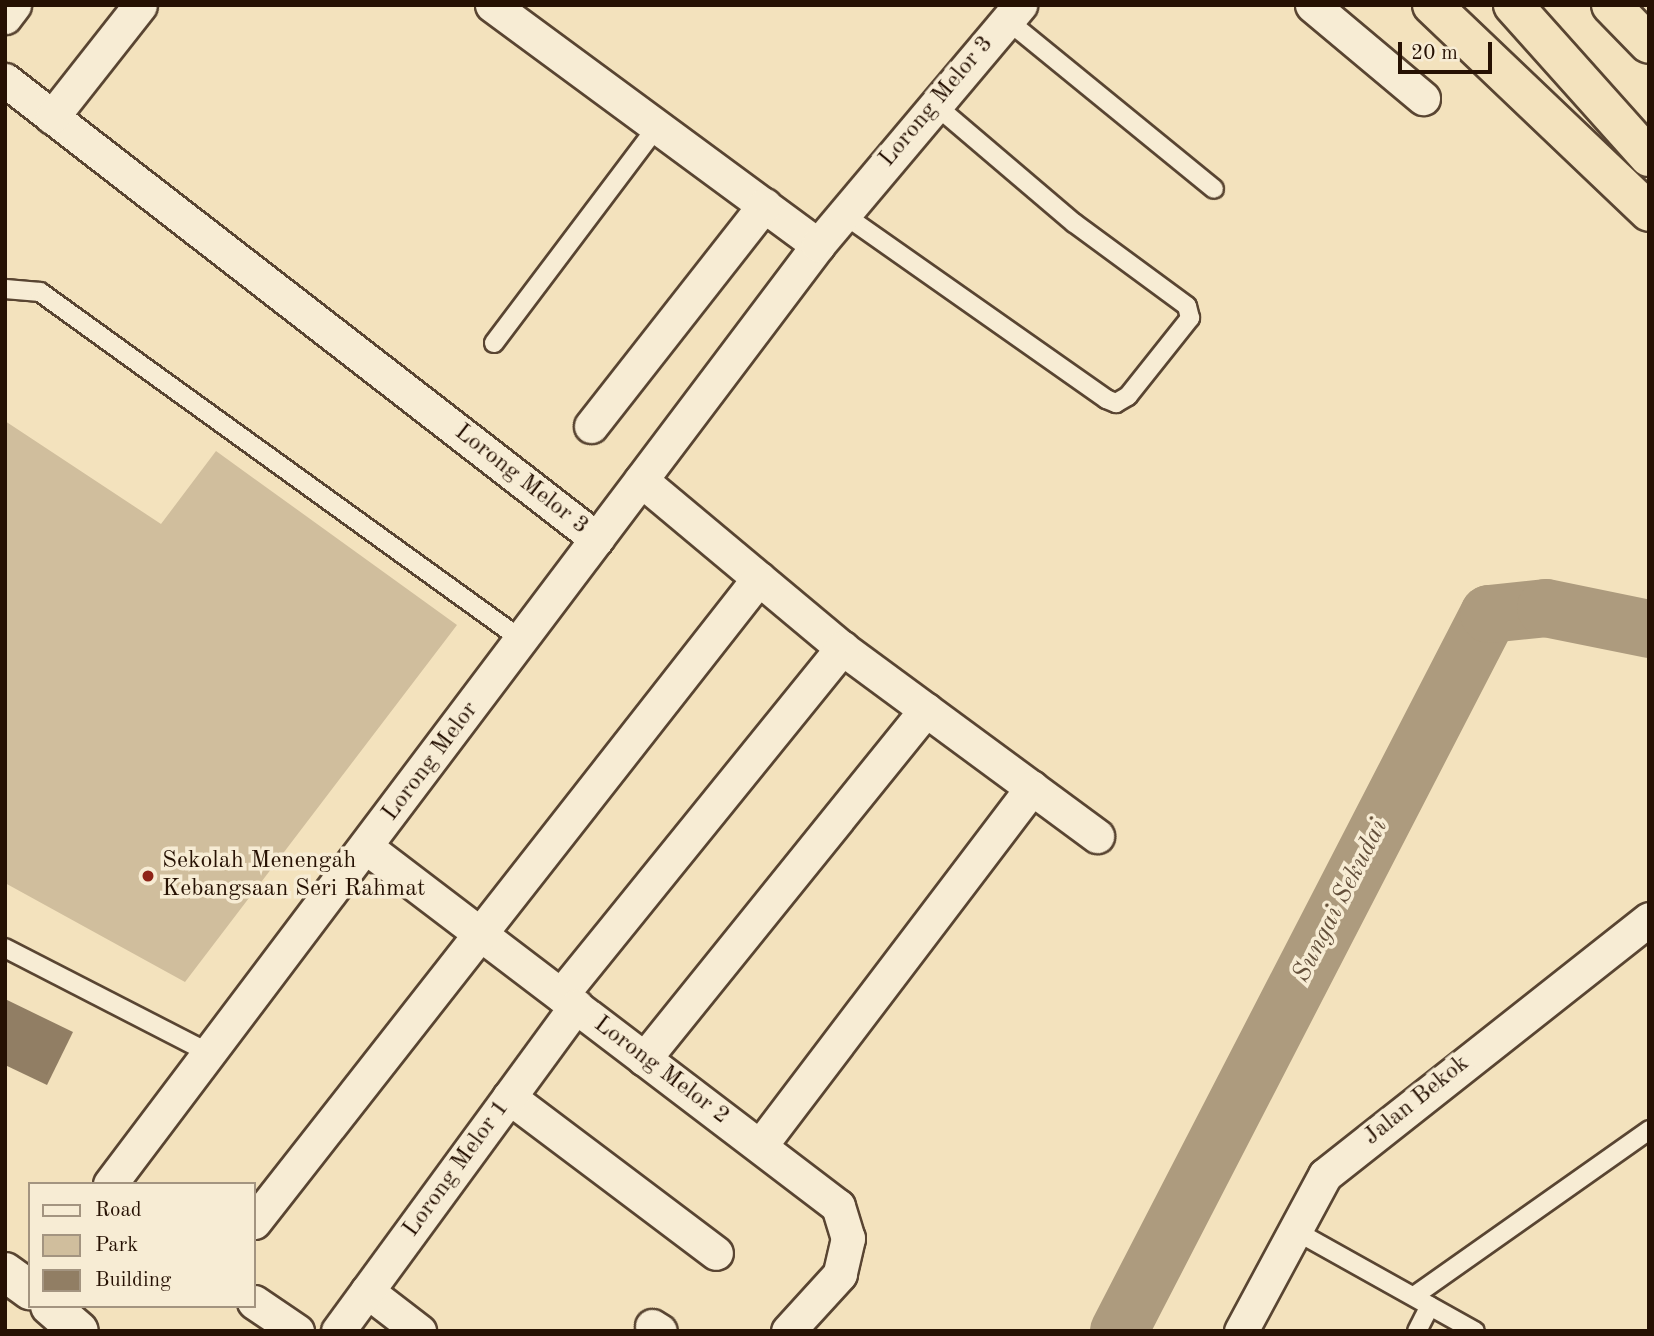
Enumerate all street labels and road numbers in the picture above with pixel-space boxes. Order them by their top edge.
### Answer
street label: Lorong Melor 3 [874,31,1000,173]
street label: Lorong Melor 3 [448,419,594,541]
street label: Lorong Melor [377,697,485,827]
street label: Lorong Melor 2 [587,1011,735,1131]
street label: Jalan Bekok [1358,1050,1476,1152]
street label: Lorong Melor 1 [398,1095,516,1243]

